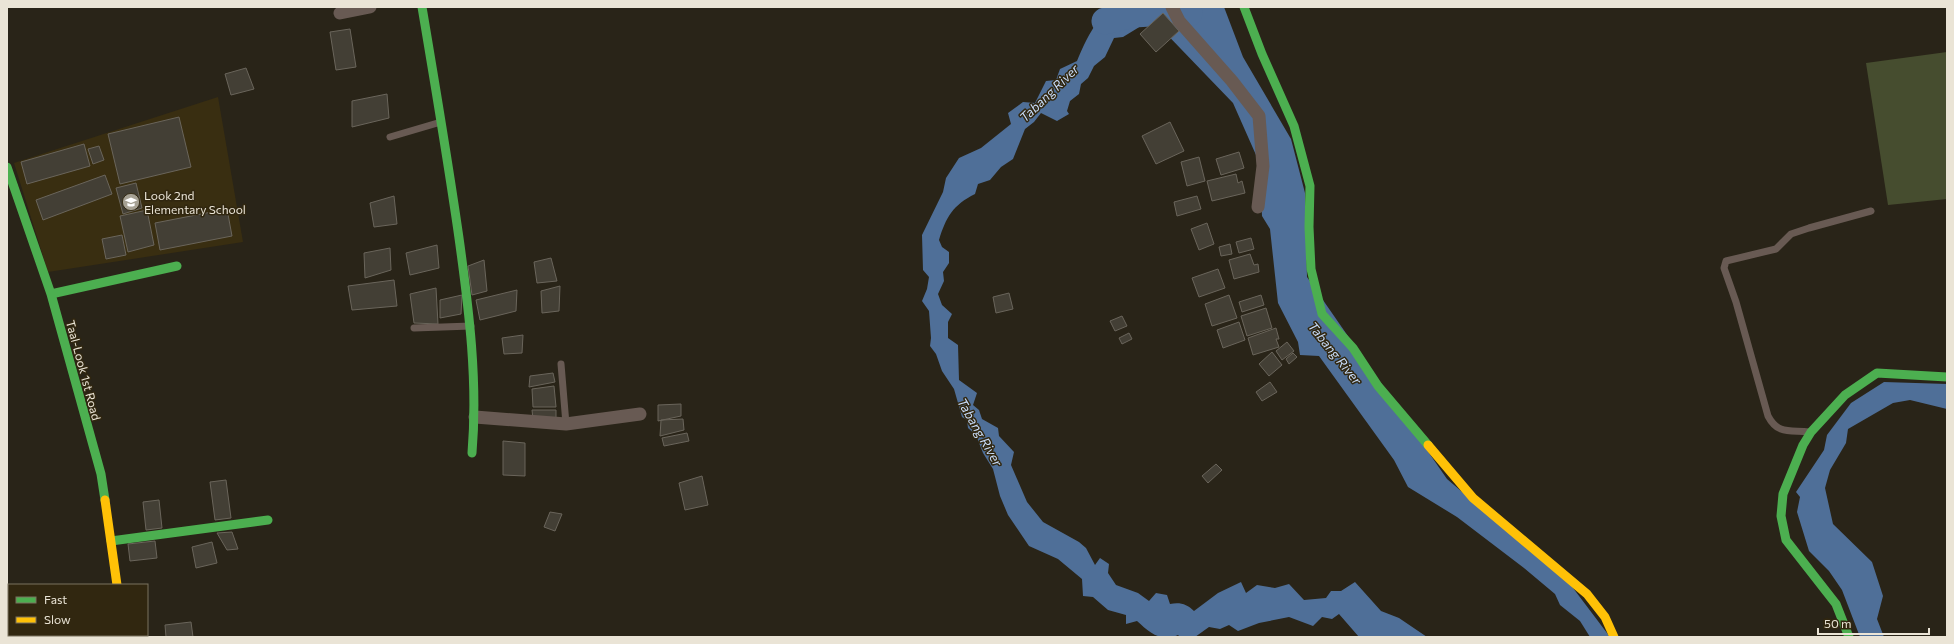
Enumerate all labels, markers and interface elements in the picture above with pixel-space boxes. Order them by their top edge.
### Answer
water label: Tabang River [1016,60,1083,125]
place label: Look 2nd Elementary School [144,188,246,216]
school or university icon: Look 2nd Elementary School [121,192,141,212]
street label: Taal-Look 1st Road [64,318,104,422]
water label: Tabang River [1305,318,1366,388]
water label: Tabang River [954,395,1006,470]
legend [8,584,148,636]
text: Fast [44,592,67,606]
scale bar [1818,610,1929,636]
text: Slow [44,612,71,626]
text: 50 m [1824,616,1852,630]

